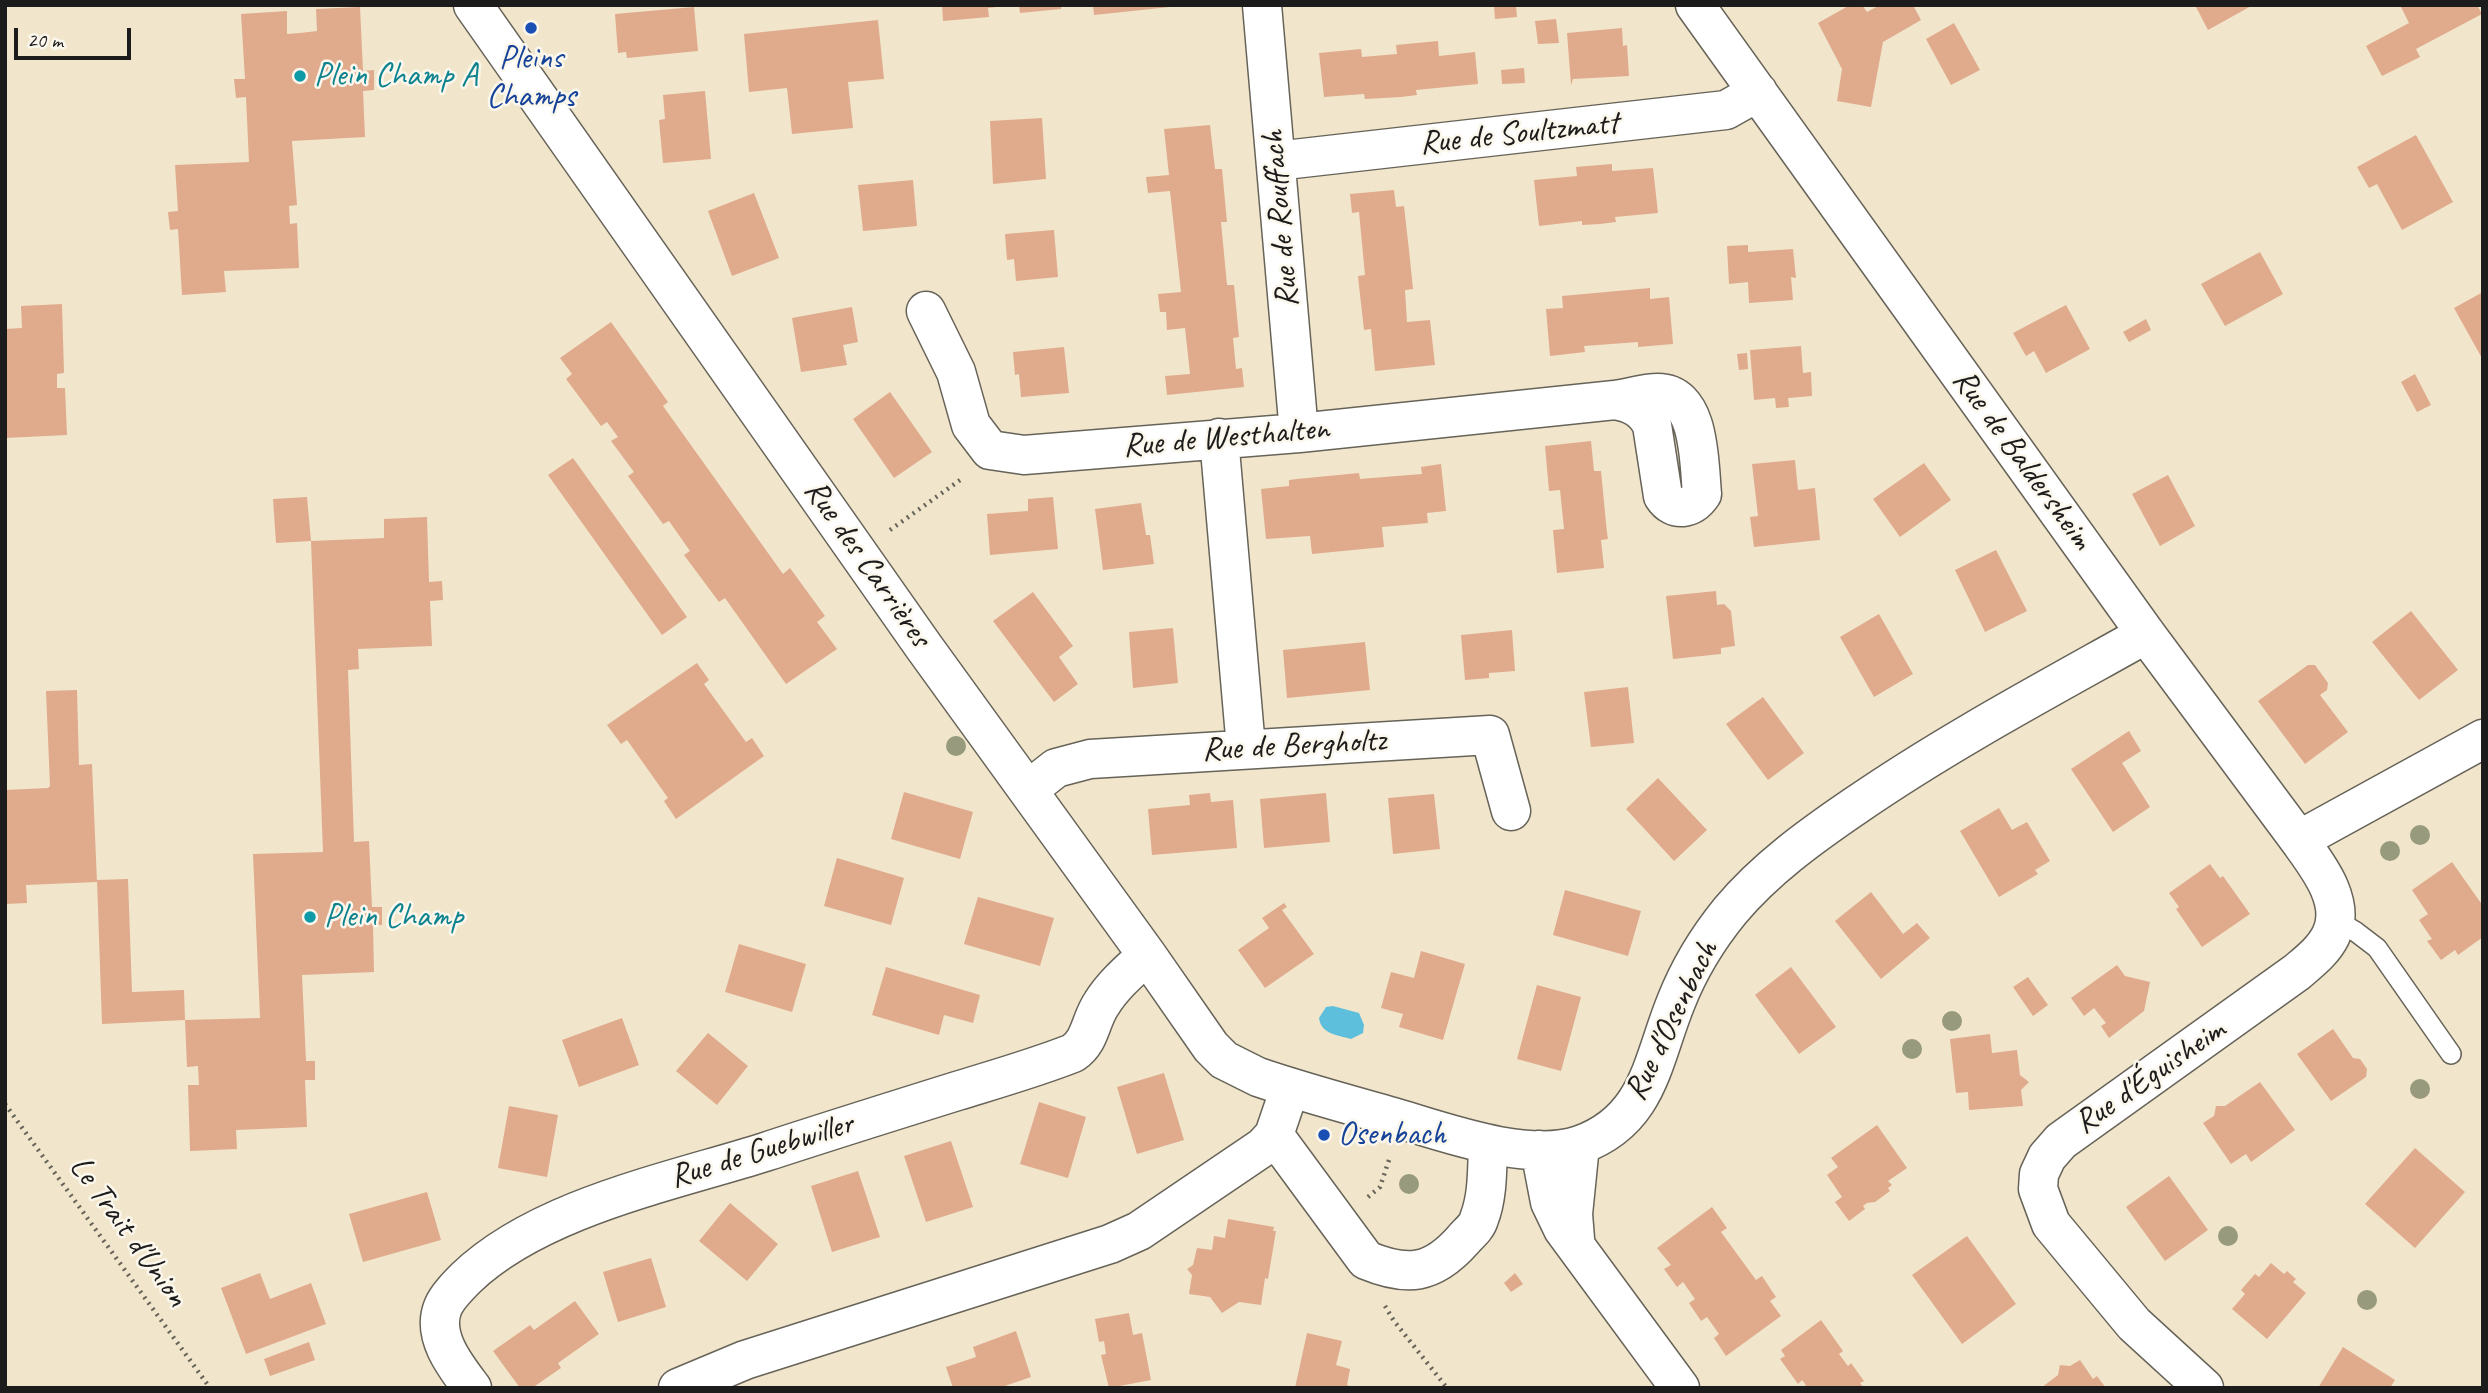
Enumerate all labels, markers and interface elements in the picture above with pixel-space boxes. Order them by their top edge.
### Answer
scale bar [18,14,135,58]
marker: Pleins Champs [523,20,539,36]
text: 20 m [27,27,63,53]
place label: Pleins Champs [486,39,576,117]
place label: Plein Champ A [314,56,477,96]
marker: Plein Champ A [292,68,308,84]
street label: Rue de Soultzmatt [1418,104,1620,164]
street label: Rue de Rouffach [1254,129,1308,309]
street label: Rue de Baldersheim [1943,362,2101,558]
street label: Rue de Westhalten [1121,409,1331,467]
street label: Rue des Carrières [795,473,939,655]
street label: Rue de Bergholtz [1201,721,1387,771]
place label: Plein Champ [324,897,463,937]
marker: Plein Champ [302,909,318,925]
street label: Rue d'Osenbach [1616,935,1728,1107]
street label: Rue d'Éguisheim [2067,1011,2233,1143]
street label: Rue de Guebwiller [666,1104,858,1198]
place label: Osenbach [1338,1115,1446,1155]
marker: Osenbach [1316,1127,1332,1143]
street label: Le Trait d'Union [60,1149,196,1315]

